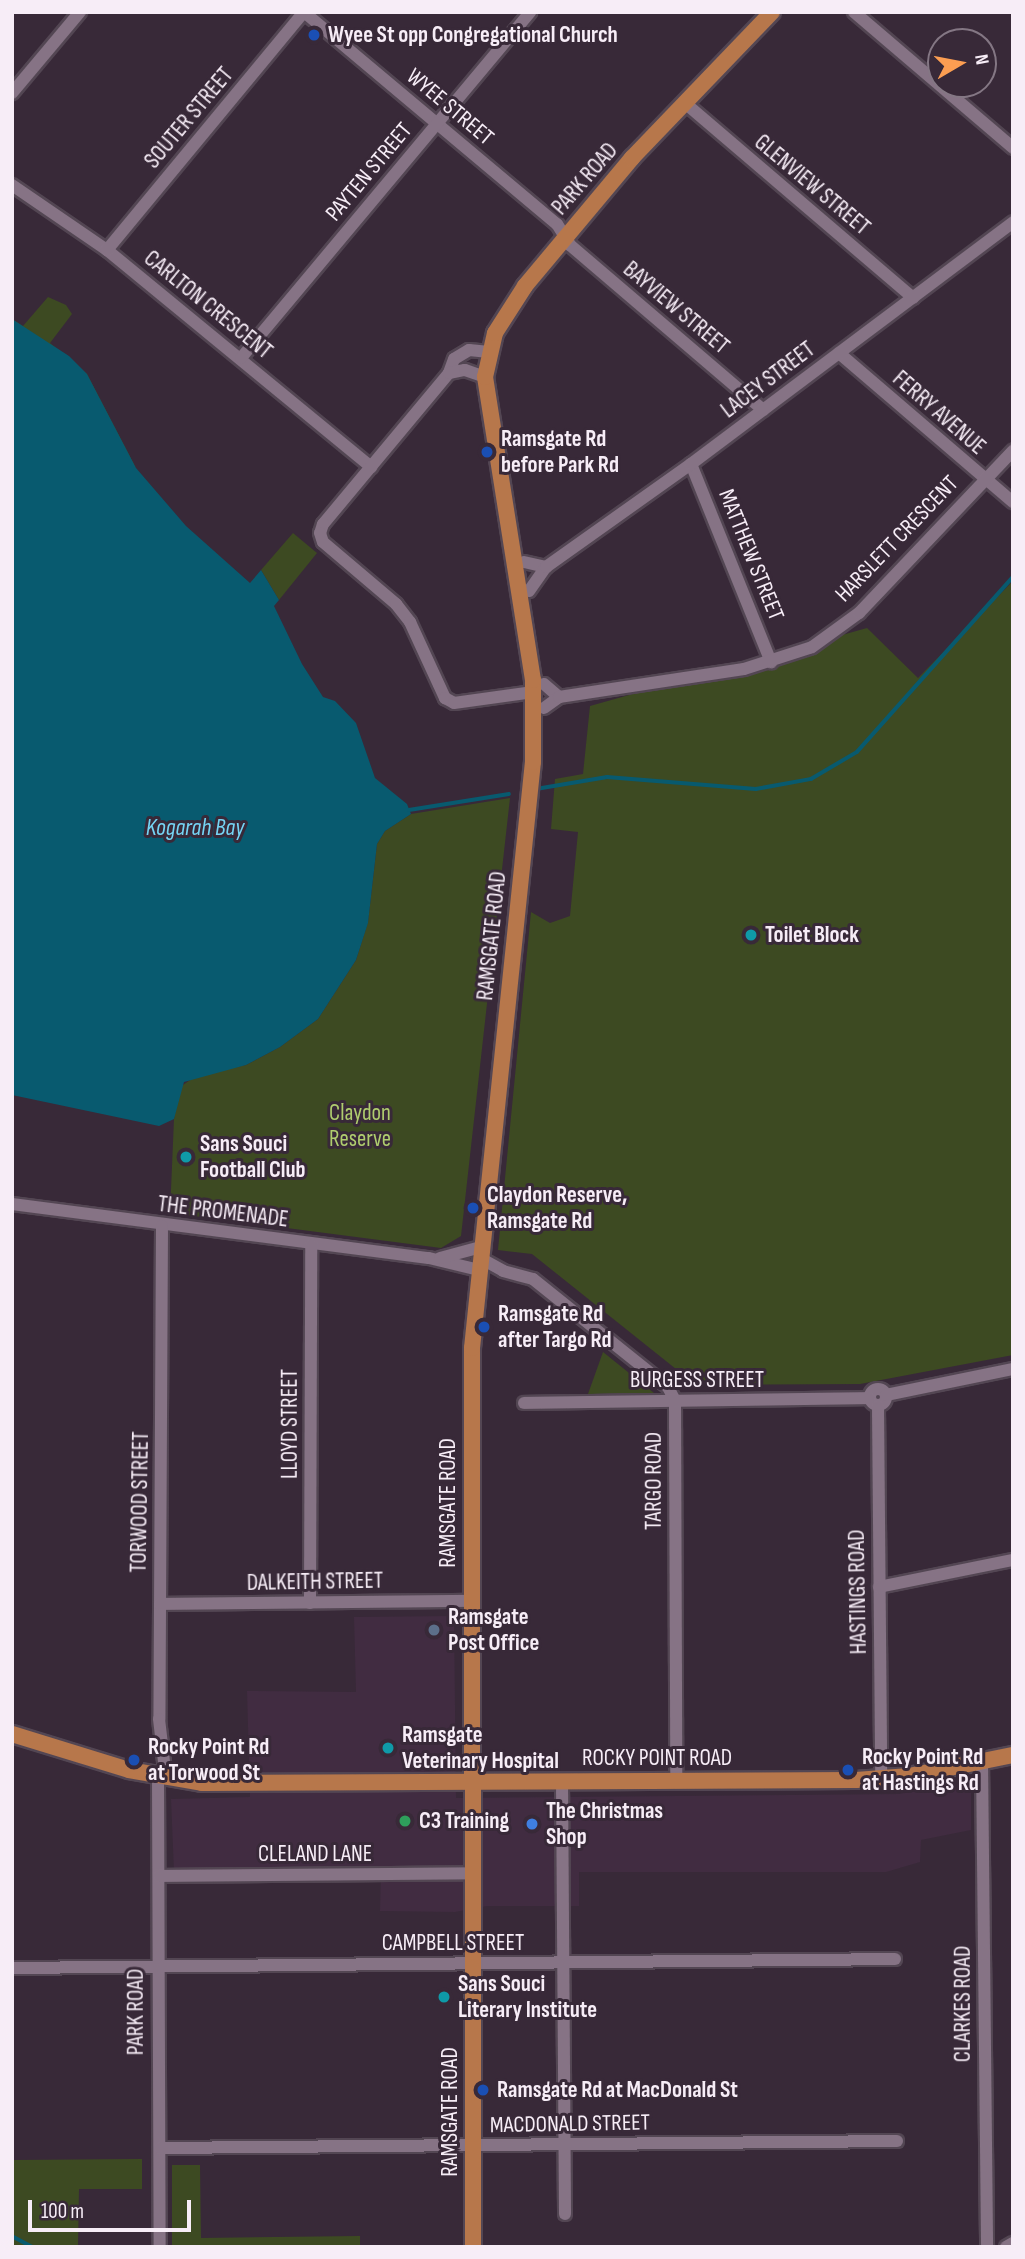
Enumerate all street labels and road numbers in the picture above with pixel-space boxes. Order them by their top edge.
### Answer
street label: SOUTER STREET [139,62,239,174]
street label: WYEE STREET [401,63,499,151]
street label: PAYTEN STREET [320,117,418,227]
street label: GLENVIEW STREET [749,129,875,241]
street label: PARK ROAD [546,137,624,221]
street label: CARLTON CRESCENT [138,245,278,365]
street label: BAYVIEW STREET [617,256,735,360]
street label: LACEY STREET [716,336,820,424]
street label: FERRY AVENUE [887,365,991,461]
street label: HARSLETT CRESCENT [830,470,964,608]
street label: MATTHEW STREET [712,485,790,625]
street label: RAMSGATE ROAD [472,870,512,1002]
street label: THE PROMENADE [156,1190,290,1234]
street label: BURGESS STREET [630,1366,764,1394]
street label: LLOYD STREET [276,1369,304,1479]
street label: TORWOOD STREET [125,1431,155,1573]
street label: TARGO ROAD [640,1432,668,1530]
street label: RAMSGATE ROAD [434,1438,462,1568]
street label: HASTINGS ROAD [843,1529,873,1655]
street label: DALKEITH STREET [247,1567,383,1597]
street label: ROCKY POINT ROAD [582,1744,732,1772]
street label: CLELAND LANE [258,1840,372,1868]
street label: CAMPBELL STREET [382,1929,524,1957]
street label: CLARKES ROAD [949,1946,977,2062]
street label: PARK ROAD [122,1969,150,2055]
street label: RAMSGATE ROAD [436,2047,464,2177]
street label: MACDONALD STREET [490,2109,650,2139]

